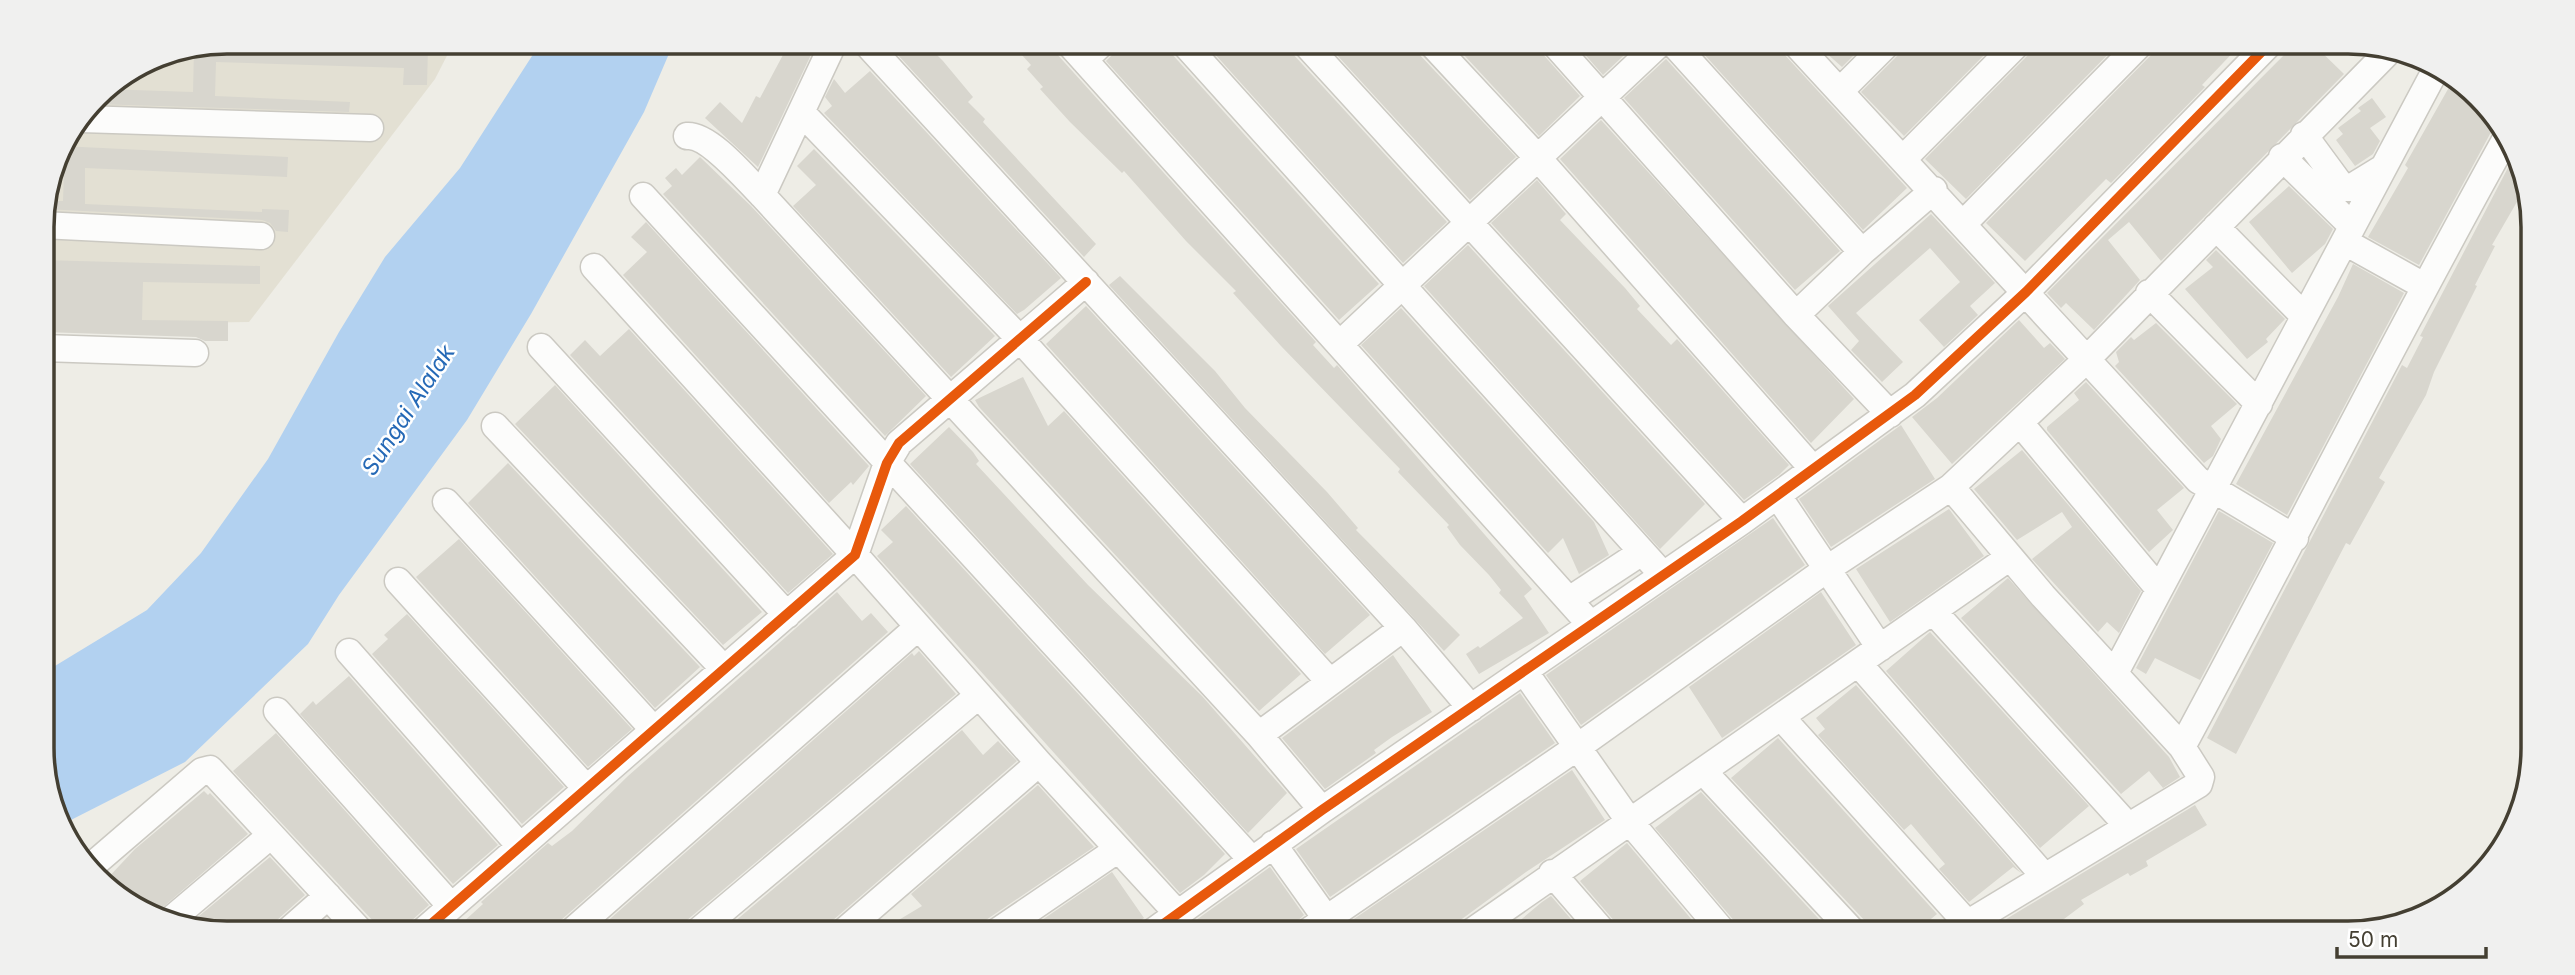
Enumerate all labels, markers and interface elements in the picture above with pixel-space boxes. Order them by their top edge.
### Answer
water label: Sungai Alalak [355,339,461,481]
scale bar [2337,916,2486,960]
text: 50 m [2348,927,2398,952]

